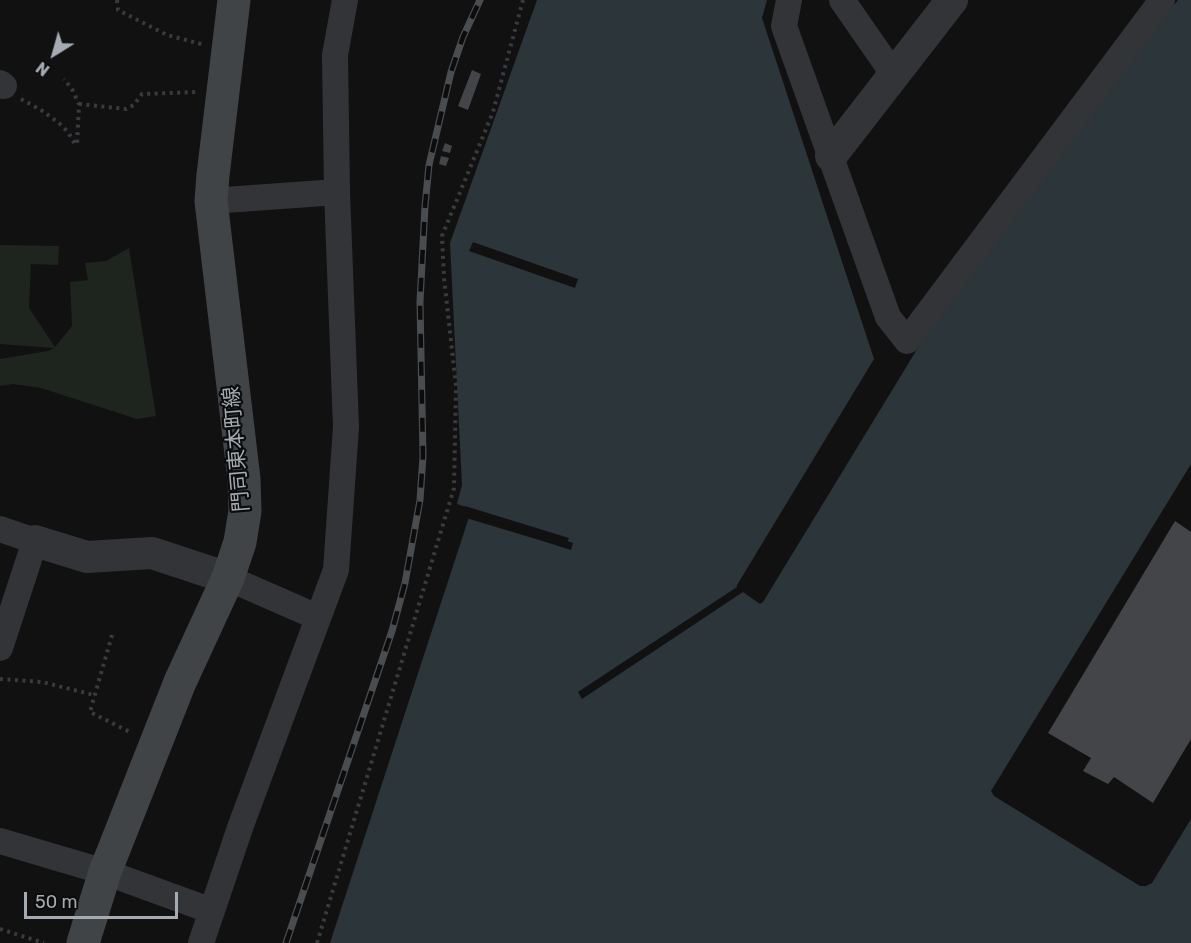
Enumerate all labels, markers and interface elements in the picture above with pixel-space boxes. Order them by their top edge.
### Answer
north arrow [24,24,84,84]
text: N [33,58,53,80]
street label: 門司東本町線 [219,385,255,513]
scale bar [27,880,182,918]
text: 50 m [35,891,78,913]

